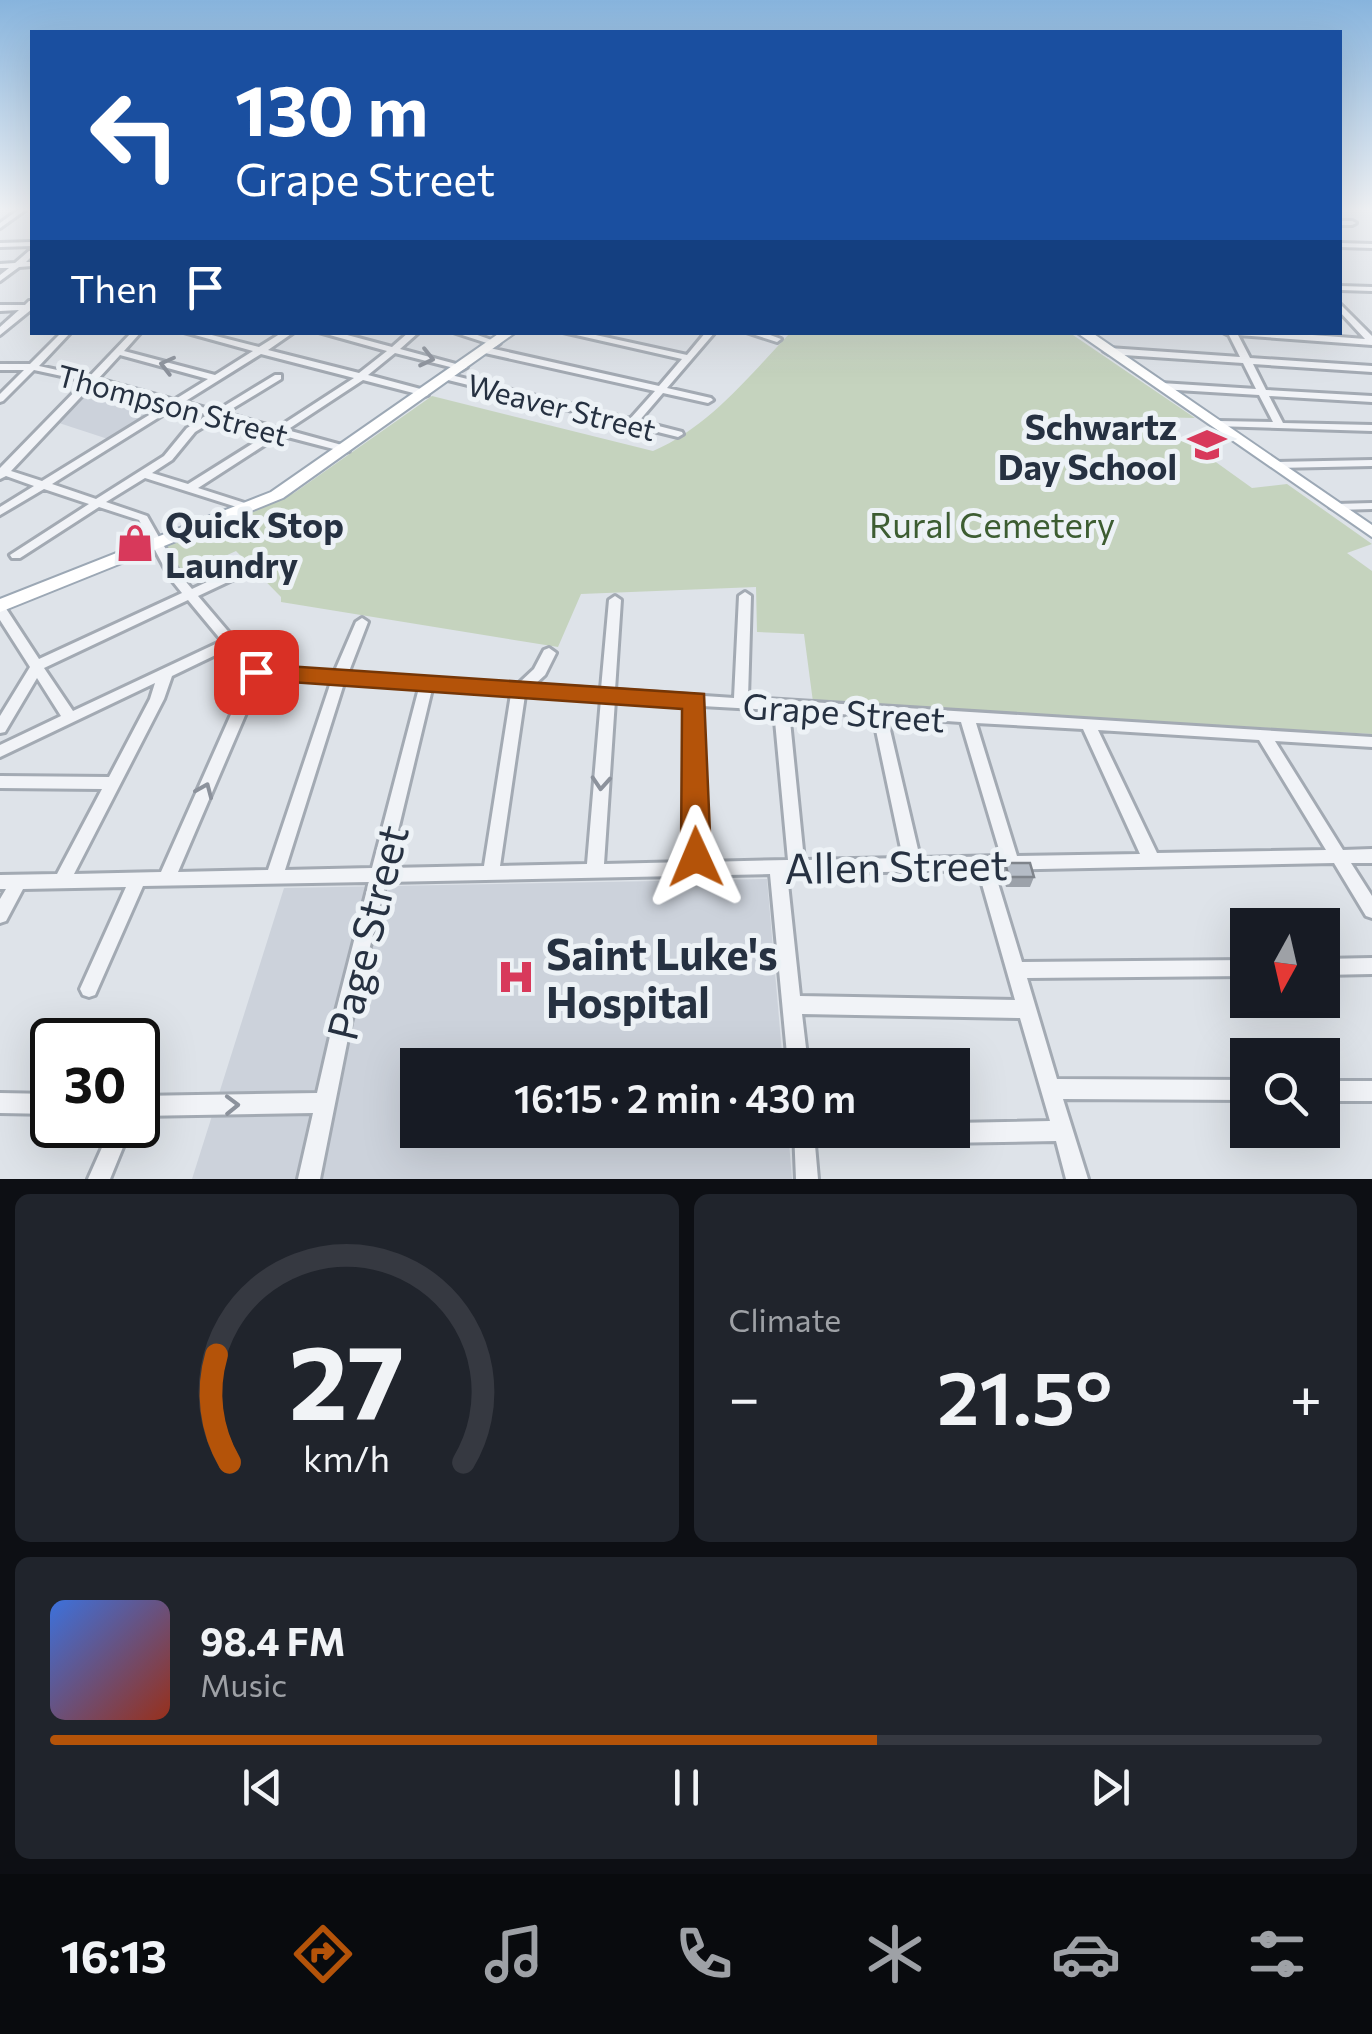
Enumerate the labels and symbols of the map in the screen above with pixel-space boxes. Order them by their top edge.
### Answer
one-way arrow [418,346,435,367]
street label: Thompson Street [54,355,292,453]
one-way arrow [159,356,176,377]
street label: Weaver Street [464,365,660,447]
place label: Schwartz Day School [998,404,1177,487]
school or university icon: Schwartz Day School [1186,424,1228,466]
place label: Quick Stop Laundry [165,502,344,585]
park label: Rural Cemetery [869,502,1115,545]
shop icon: Quick Stop Laundry [114,522,156,564]
pin [214,630,299,715]
street label: Grape Street [742,682,946,740]
one-way arrow [591,775,612,791]
one-way arrow [193,782,213,800]
position arrow [644,805,748,909]
street label: Page Street [314,819,418,1045]
street label: Allen Street [784,837,1008,893]
north arrow [1230,908,1340,1018]
place label: Saint Luke's Hospital [546,927,778,1027]
hospital icon: Saint Luke's Hospital [495,956,537,998]
speed limit sign: 30 [30,1018,160,1148]
one-way arrow [224,1094,240,1115]

